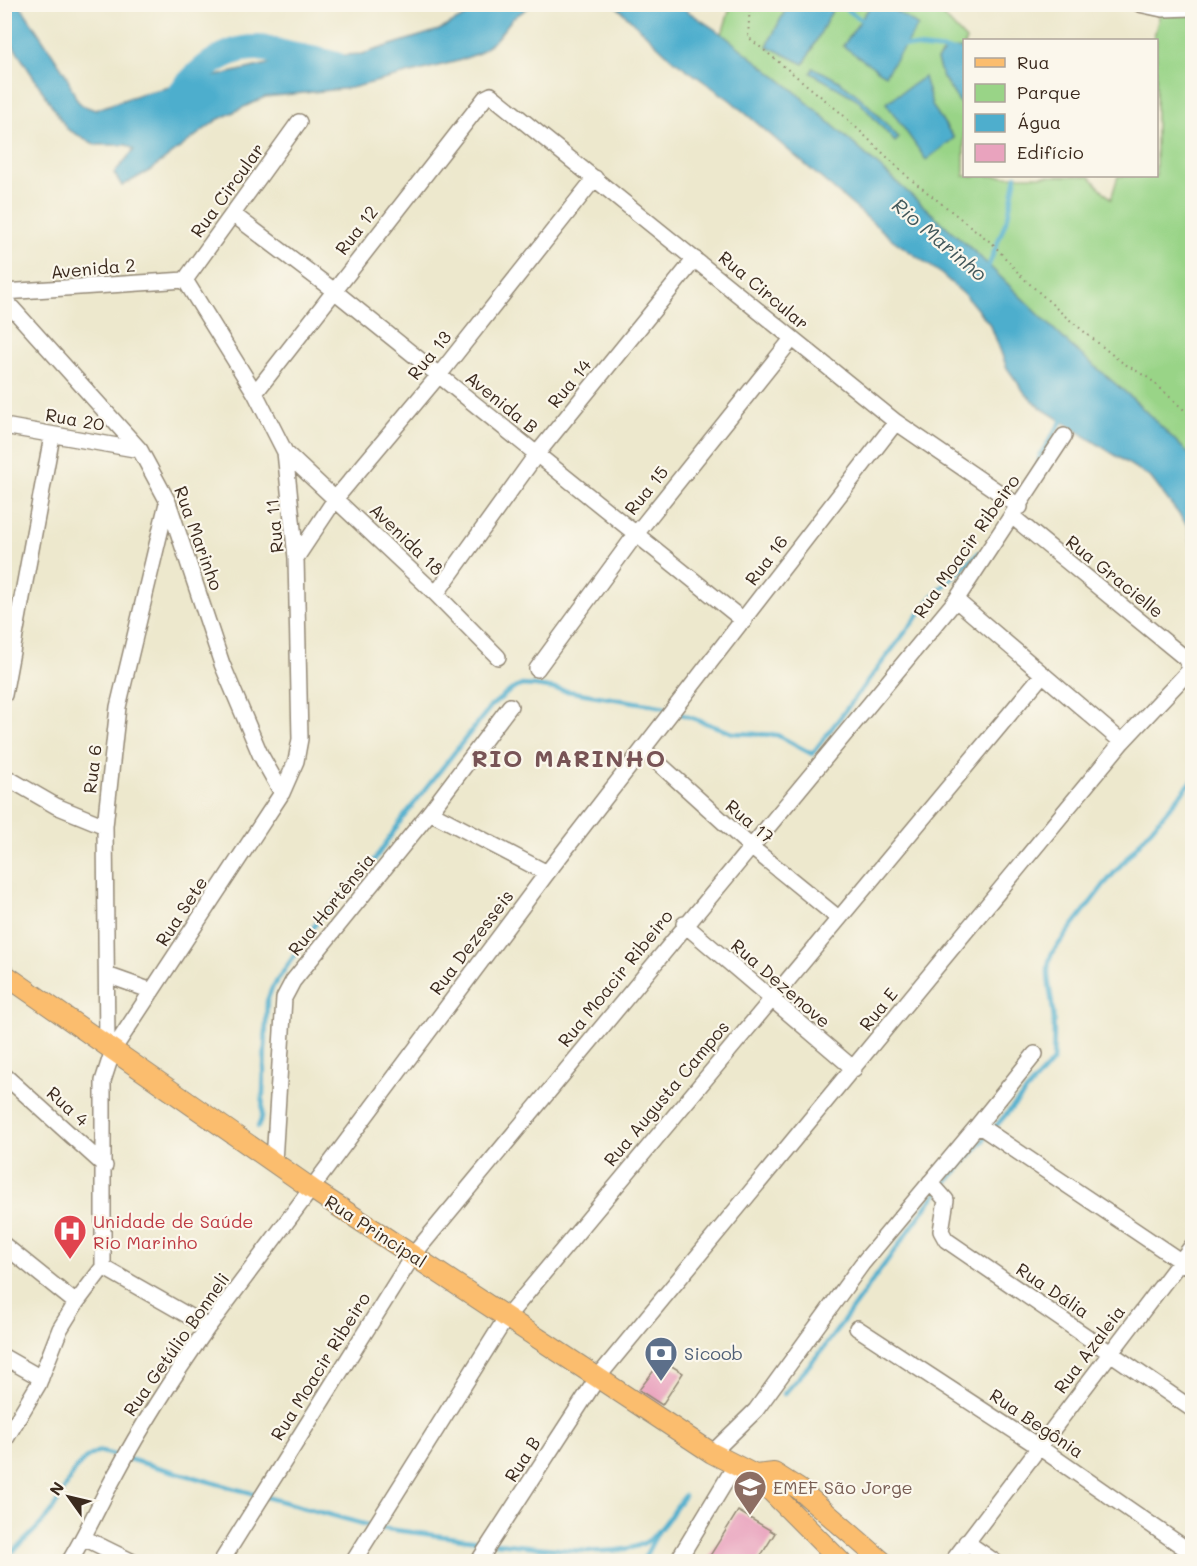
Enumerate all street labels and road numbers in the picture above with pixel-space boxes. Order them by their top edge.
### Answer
street label: Rua Circular [185,138,269,242]
street label: Rua 12 [329,200,383,260]
street label: Rua Circular [714,245,814,335]
street label: Avenida 2 [50,252,136,284]
street label: Rua 13 [402,325,456,385]
street label: Rua 14 [542,353,597,413]
street label: Avenida B [461,365,543,439]
street label: Rua 20 [44,402,106,436]
street label: Rua 15 [619,460,673,520]
street label: Rua Moacir Ribeiro [907,469,1025,623]
street label: Rua Marinho [169,483,229,594]
street label: Rua 11 [259,498,289,554]
street label: Avenida 18 [365,498,449,580]
street label: Rua Gracielle [1061,529,1169,623]
street label: Rua 16 [739,530,793,590]
street label: Rua 6 [77,743,107,795]
street label: Rua 17 [721,794,779,848]
street label: Rua Hortênsia [282,848,380,960]
street label: Rua Sete [150,871,212,951]
street label: Rua Dezesseis [424,884,518,1000]
street label: Rua Moacir Ribeiro [552,904,678,1052]
street label: Rua Dezenove [726,933,836,1033]
street label: Rua E [853,983,903,1035]
street label: Rua Augusta Campos [598,1015,734,1171]
street label: Rua 4 [42,1081,95,1132]
street label: Rua Principal [320,1189,432,1273]
street label: Rua Dália [1012,1257,1094,1323]
street label: Rua Getúlio Bonneli [117,1267,235,1421]
street label: Rua Moacir Ribeiro [265,1287,375,1445]
street label: Rua Azaleia [1048,1300,1130,1398]
street label: Rua Begônia [985,1383,1089,1463]
street label: Rua B [498,1432,546,1486]

